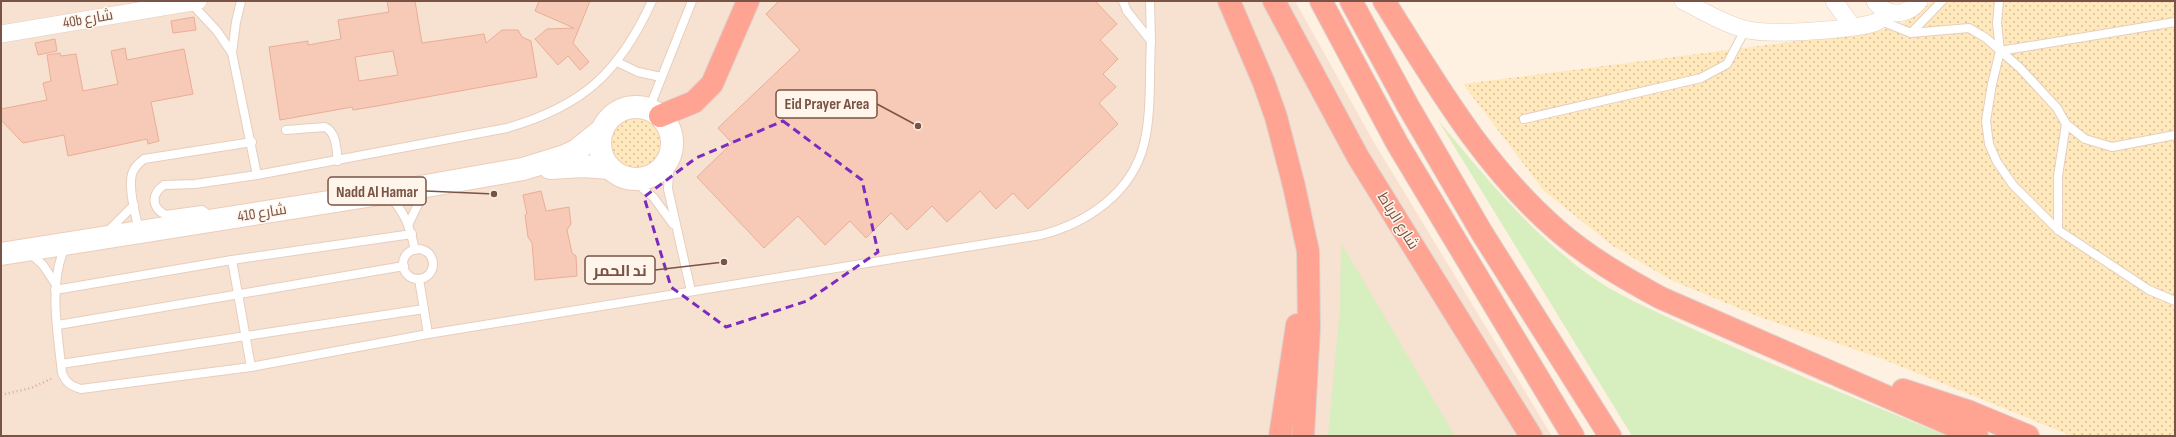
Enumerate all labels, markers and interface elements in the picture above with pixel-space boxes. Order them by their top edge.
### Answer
street label: 40b شارع [61,5,115,34]
callout: Eid Prayer Area [776,90,877,118]
text: Eid Prayer Area [785,95,869,114]
callout: Nadd Al Hamar [328,177,426,205]
text: Nadd Al Hamar [336,183,418,202]
street label: شارع الرباط [1372,189,1423,254]
street label: شارع 410 [236,200,288,227]
callout: ند الحمر [585,256,655,284]
text: ند الحمر [592,262,647,281]

